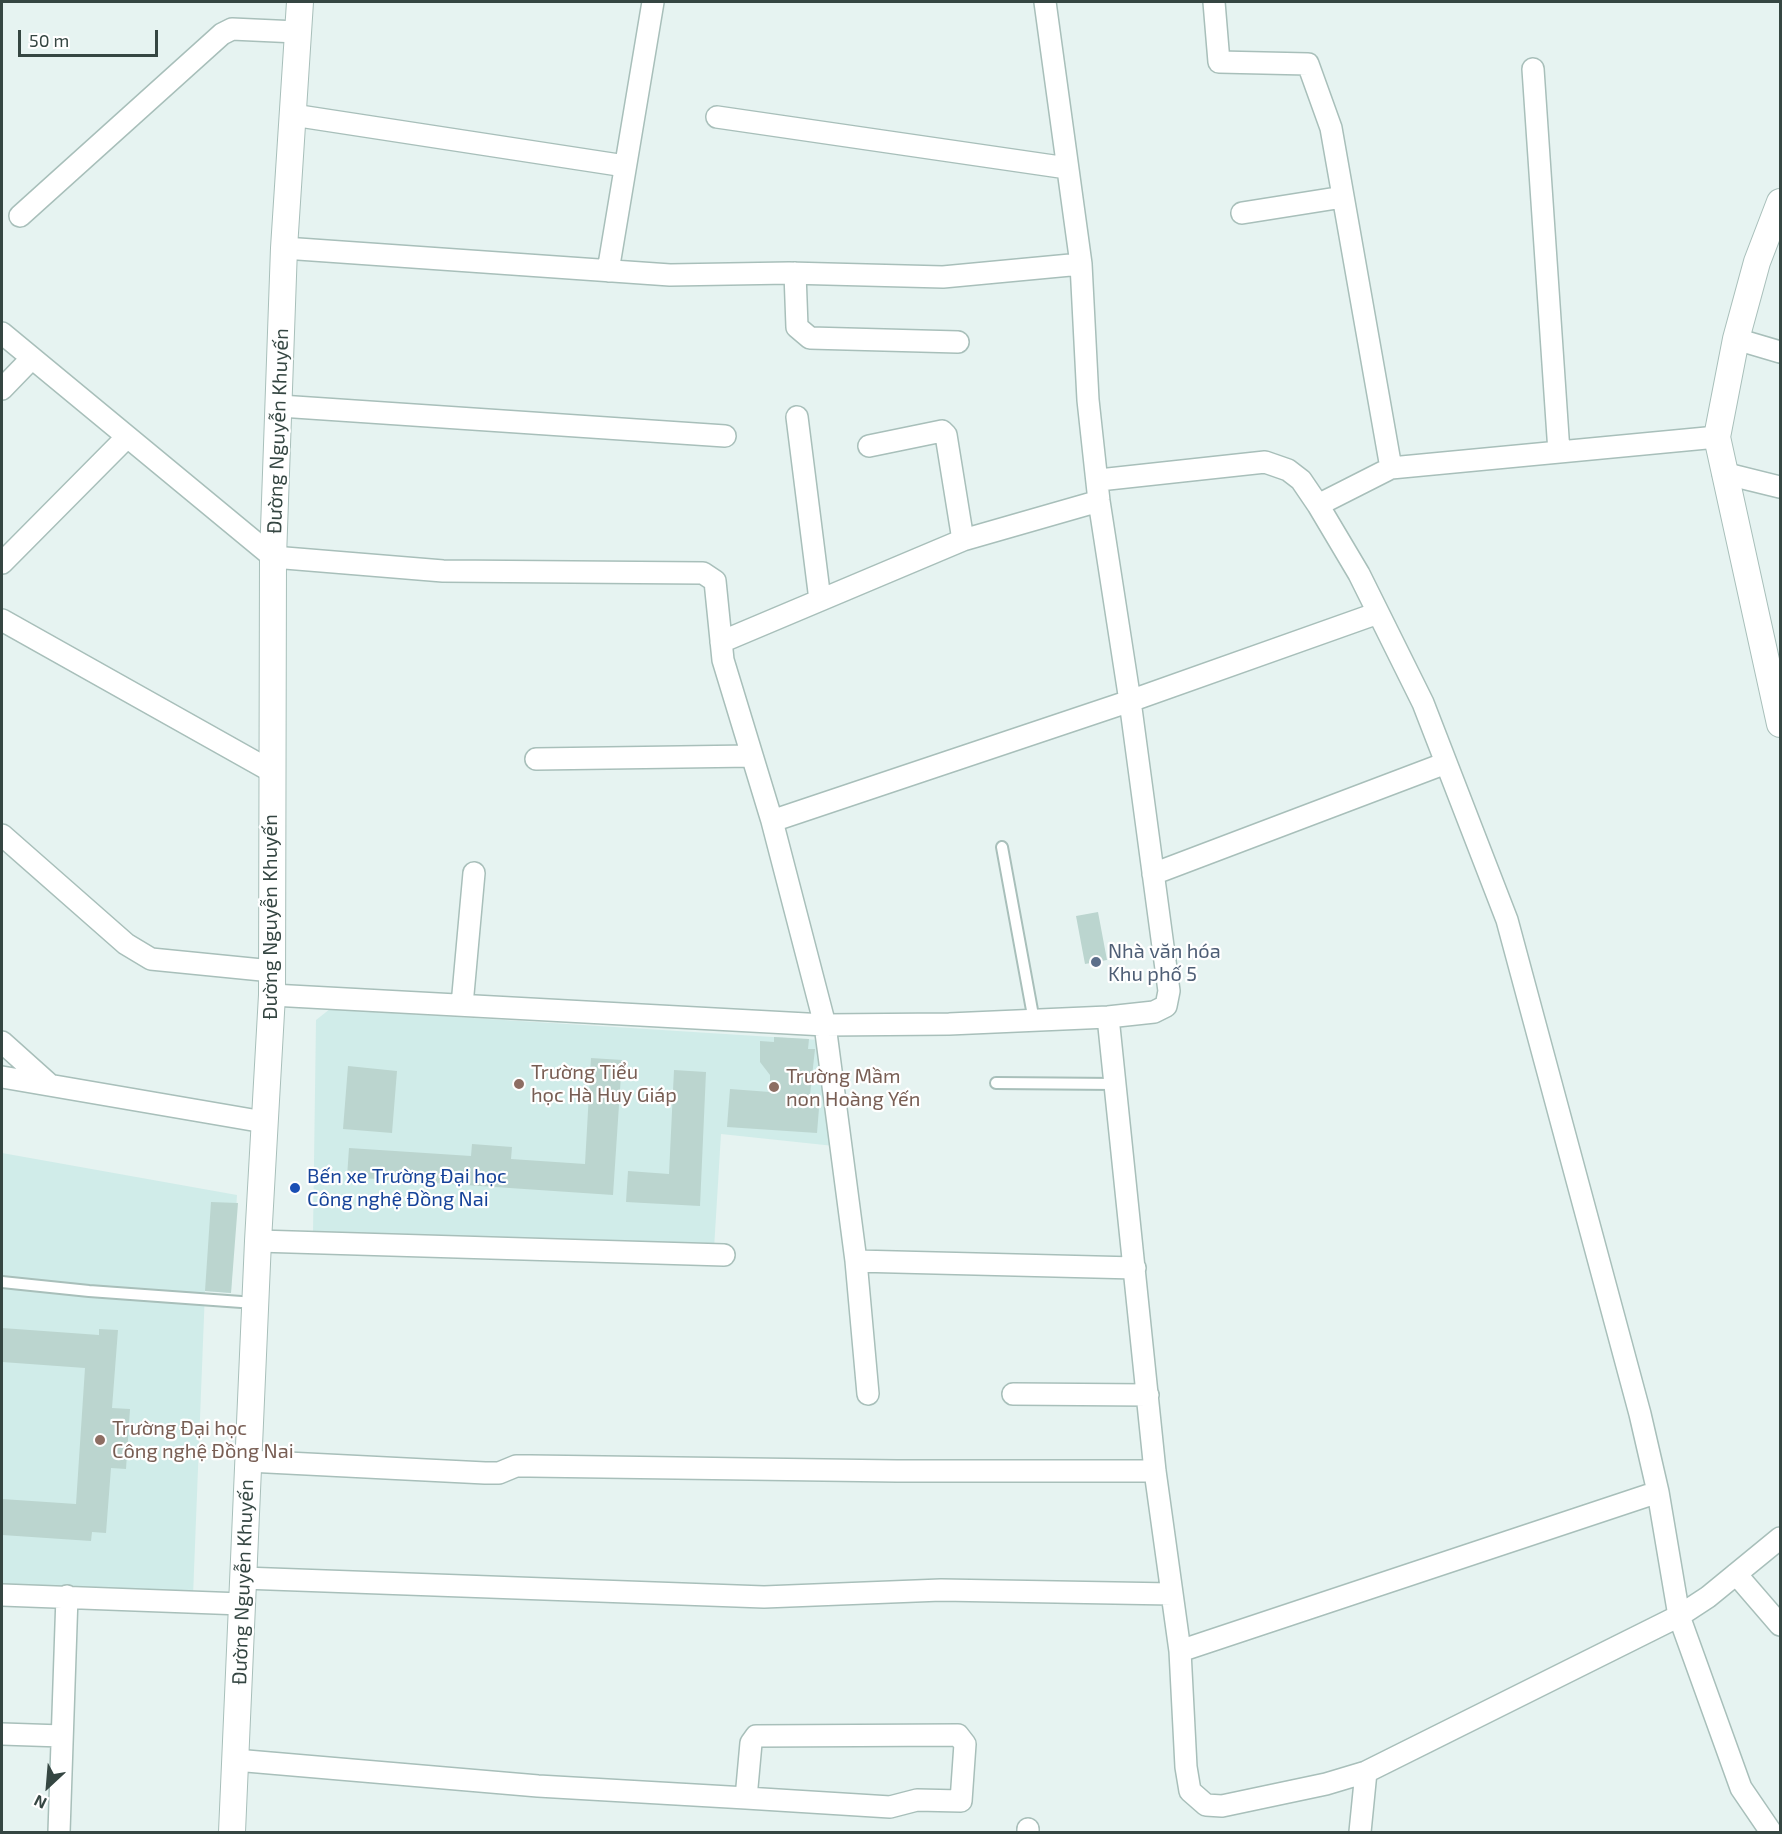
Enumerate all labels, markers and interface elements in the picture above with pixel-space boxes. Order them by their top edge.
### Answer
scale bar [21,18,160,56]
text: 50 m [29,29,69,51]
street label: Đường Nguyễn Khuyến [262,328,294,534]
street label: Đường Nguyễn Khuyến [258,814,282,1020]
place label: Nhà văn hóa Khu phố 5 [1108,939,1221,986]
marker: Nhà văn hóa Khu phố 5 [1089,955,1103,969]
place label: Trường Tiểu học Hà Huy Giáp [531,1060,677,1107]
place label: Trường Mầm non Hoàng Yến [786,1064,920,1111]
marker: Trường Tiểu học Hà Huy Giáp [512,1077,526,1091]
marker: Trường Mầm non Hoàng Yến [767,1080,781,1094]
place label: Bến xe Trường Đại học Công nghệ Đồng Nai [307,1164,507,1211]
marker: Bến xe Trường Đại học Công nghệ Đồng Nai [288,1181,302,1195]
place label: Trường Đại học Công nghệ Đồng Nai [112,1416,294,1463]
marker: Trường Đại học Công nghệ Đồng Nai [93,1433,107,1447]
street label: Đường Nguyễn Khuyến [227,1479,259,1685]
north arrow [18,1756,78,1816]
text: N [31,1792,49,1814]

